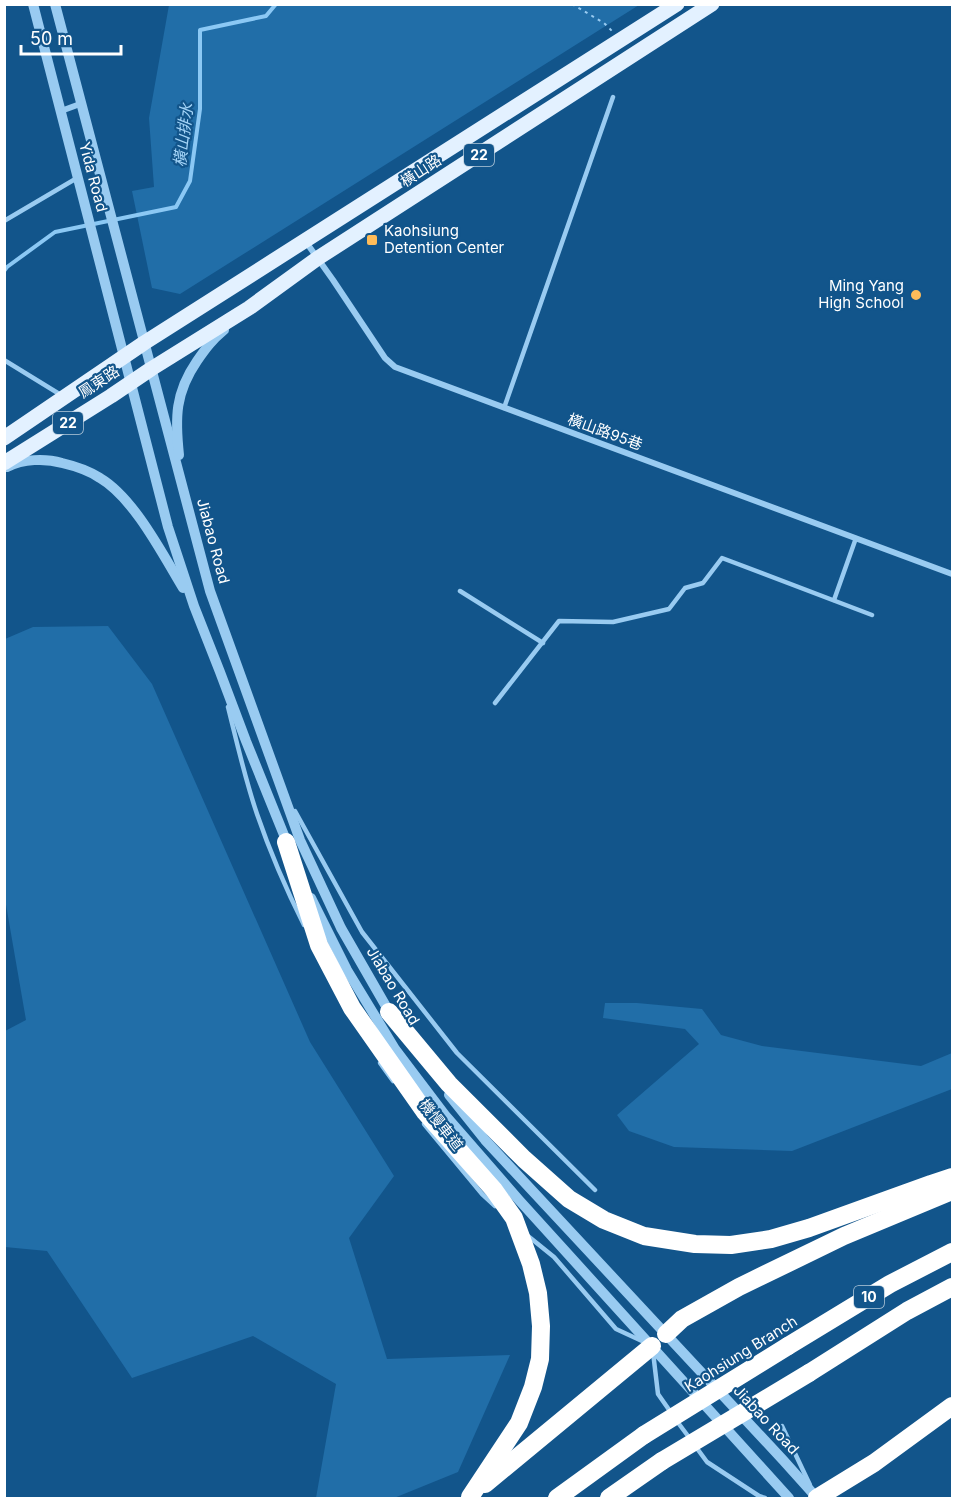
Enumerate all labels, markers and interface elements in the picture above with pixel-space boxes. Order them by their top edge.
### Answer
scale bar [21,18,122,56]
text: 50 m [30,28,73,49]
water label: 橫山排水 [169,101,197,168]
street label: Yida Road [75,140,112,214]
road number: 22 [464,144,494,166]
street label: 橫山路 [397,150,445,191]
place label: Kaohsiung Detention Center [384,221,505,257]
marker: Kaohsiung Detention Center [365,233,379,247]
place label: Ming Yang High School [818,276,904,312]
marker: Ming Yang High School [909,288,923,302]
street label: 鳳東路 [75,361,123,402]
street label: 橫山路95巷 [565,409,645,454]
road number: 22 [53,412,83,434]
street label: Jiabao Road [193,496,234,586]
street label: Jiabao Road [363,943,424,1028]
street label: 機慢車道 [415,1095,467,1154]
road number: 10 [854,1286,884,1308]
street label: Kaohsiung Branch [681,1311,801,1396]
street label: Jiabao Road [729,1381,803,1458]

